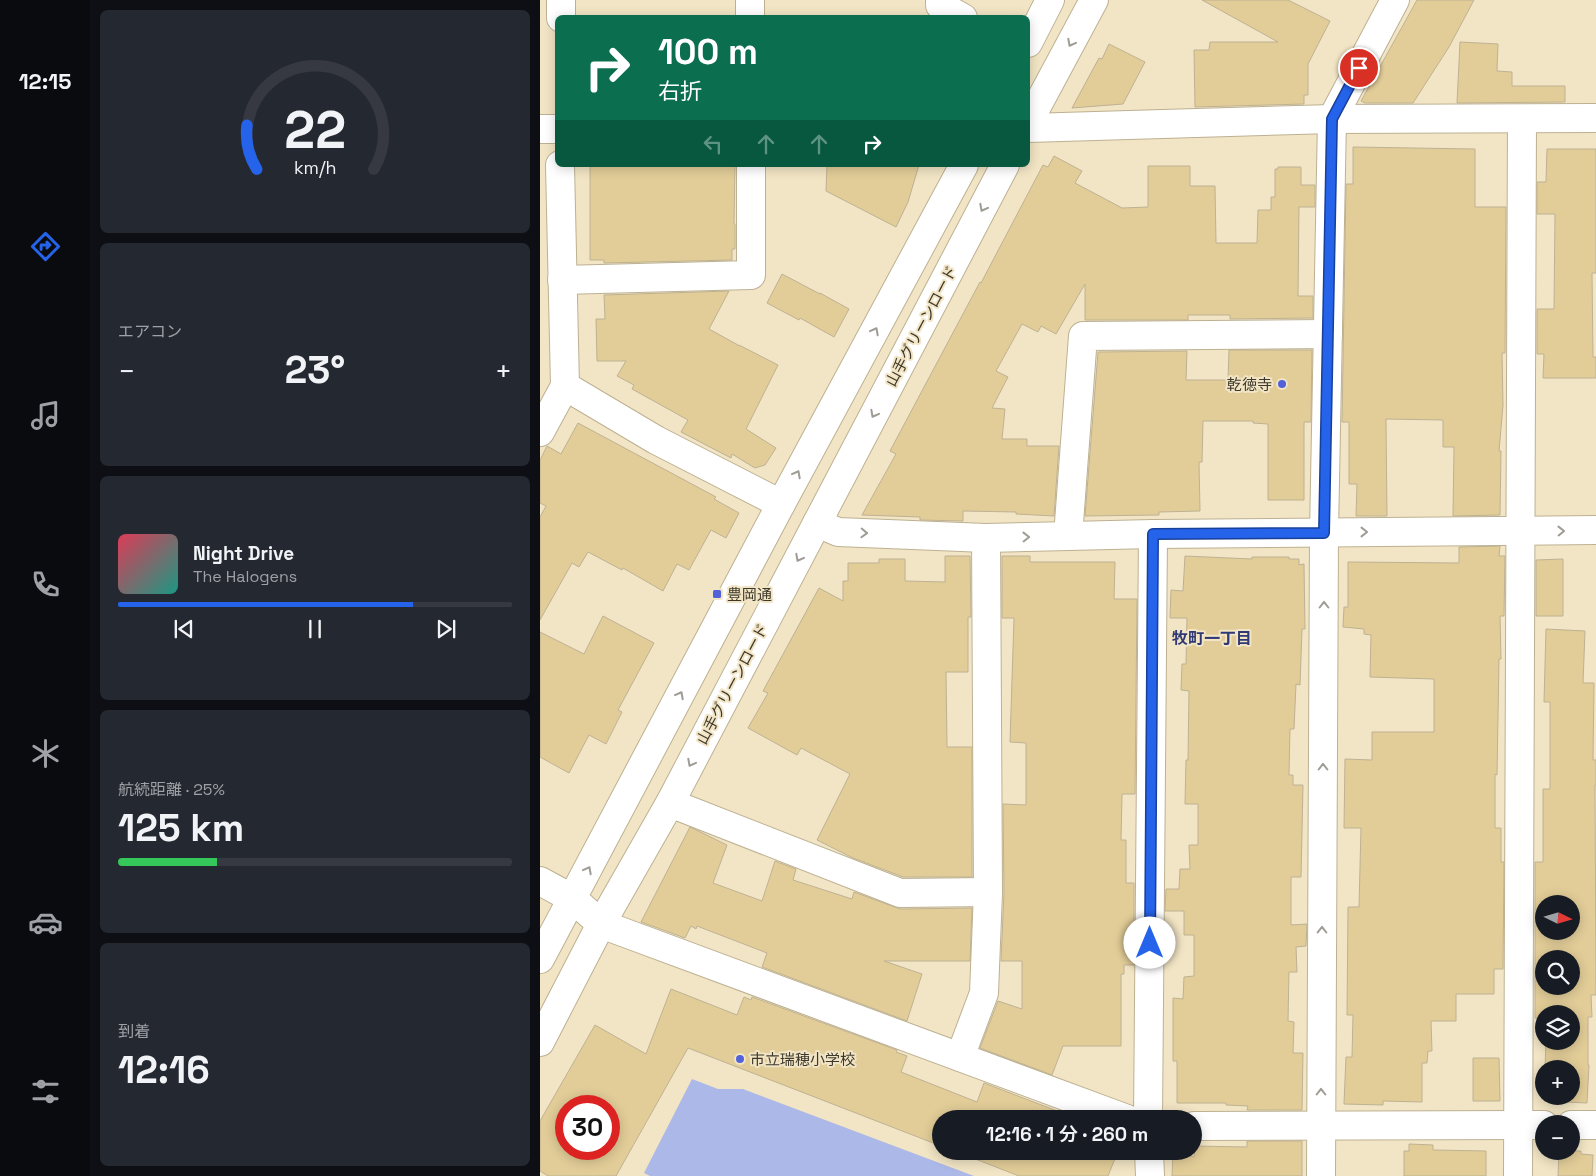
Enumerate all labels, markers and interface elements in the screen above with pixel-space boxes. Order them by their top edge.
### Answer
text: 100 m [658,30,758,74]
icon: right [575,35,640,100]
one-way arrow [1067,38,1077,47]
pin [1338,47,1380,89]
icon: arrive [1345,54,1373,82]
text: 12:15 [19,67,71,95]
text: 右折 [658,77,702,105]
text: 22 [284,97,346,163]
icon: left [699,130,727,158]
icon: ahead [752,130,780,158]
icon: ahead [805,130,833,158]
icon: right [858,130,886,158]
text: km/h [294,156,336,179]
one-way arrow [979,203,989,212]
icon: directions [28,229,63,264]
street label: 山手グリーンロード [881,262,961,390]
text: エアコン [118,321,182,342]
one-way arrow [868,327,878,336]
text: 23° [285,346,345,394]
text: − [118,353,135,389]
text: + [495,353,512,389]
place label: 乾徳寺 [1227,375,1272,394]
marker: 乾徳寺 [1276,378,1288,390]
icon: music [28,398,63,433]
one-way arrow [871,409,881,418]
one-way arrow [791,470,801,479]
one-way arrow [1558,526,1565,536]
one-way arrow [1360,527,1368,538]
one-way arrow [860,528,868,539]
one-way arrow [1022,532,1030,542]
text: Night Drive [193,541,294,566]
one-way arrow [795,552,805,561]
text: The Halogens [193,566,297,587]
icon: phone [28,567,63,602]
place label: 豊岡通 [727,585,772,604]
marker: 豊岡通 [711,588,723,600]
one-way arrow [1318,601,1329,609]
icon: previous [170,615,198,643]
icon: pause [301,615,329,643]
icon: next [432,615,460,643]
street label: 山手グリーンロード [692,620,772,748]
district label: 牧町一丁目 [1172,628,1252,649]
one-way arrow [674,691,684,700]
icon: climate [28,736,63,771]
one-way arrow [687,758,697,767]
one-way arrow [1318,763,1328,771]
text: 航続距離 · 25% [118,779,225,800]
text: 125 km [118,804,244,852]
one-way arrow [582,866,592,875]
north arrow [1535,895,1580,940]
map controls [1535,895,1580,1160]
icon: car [28,905,63,940]
position arrow [1123,916,1175,968]
one-way arrow [1317,926,1327,934]
button: search [1535,950,1580,995]
button: layers [1535,1005,1580,1050]
text: 到着 [118,1021,150,1042]
text: 12:16 [118,1046,210,1094]
place label: 市立瑞穂小学校 [750,1050,855,1069]
marker: 市立瑞穂小学校 [734,1053,746,1065]
button: + [1535,1060,1580,1105]
icon: filters [28,1074,63,1109]
one-way arrow [1316,1088,1326,1096]
speed limit sign: 30 [555,1095,620,1160]
button: − [1535,1115,1580,1160]
text: 12:16 · 1 分 · 260 m [986,1122,1148,1147]

